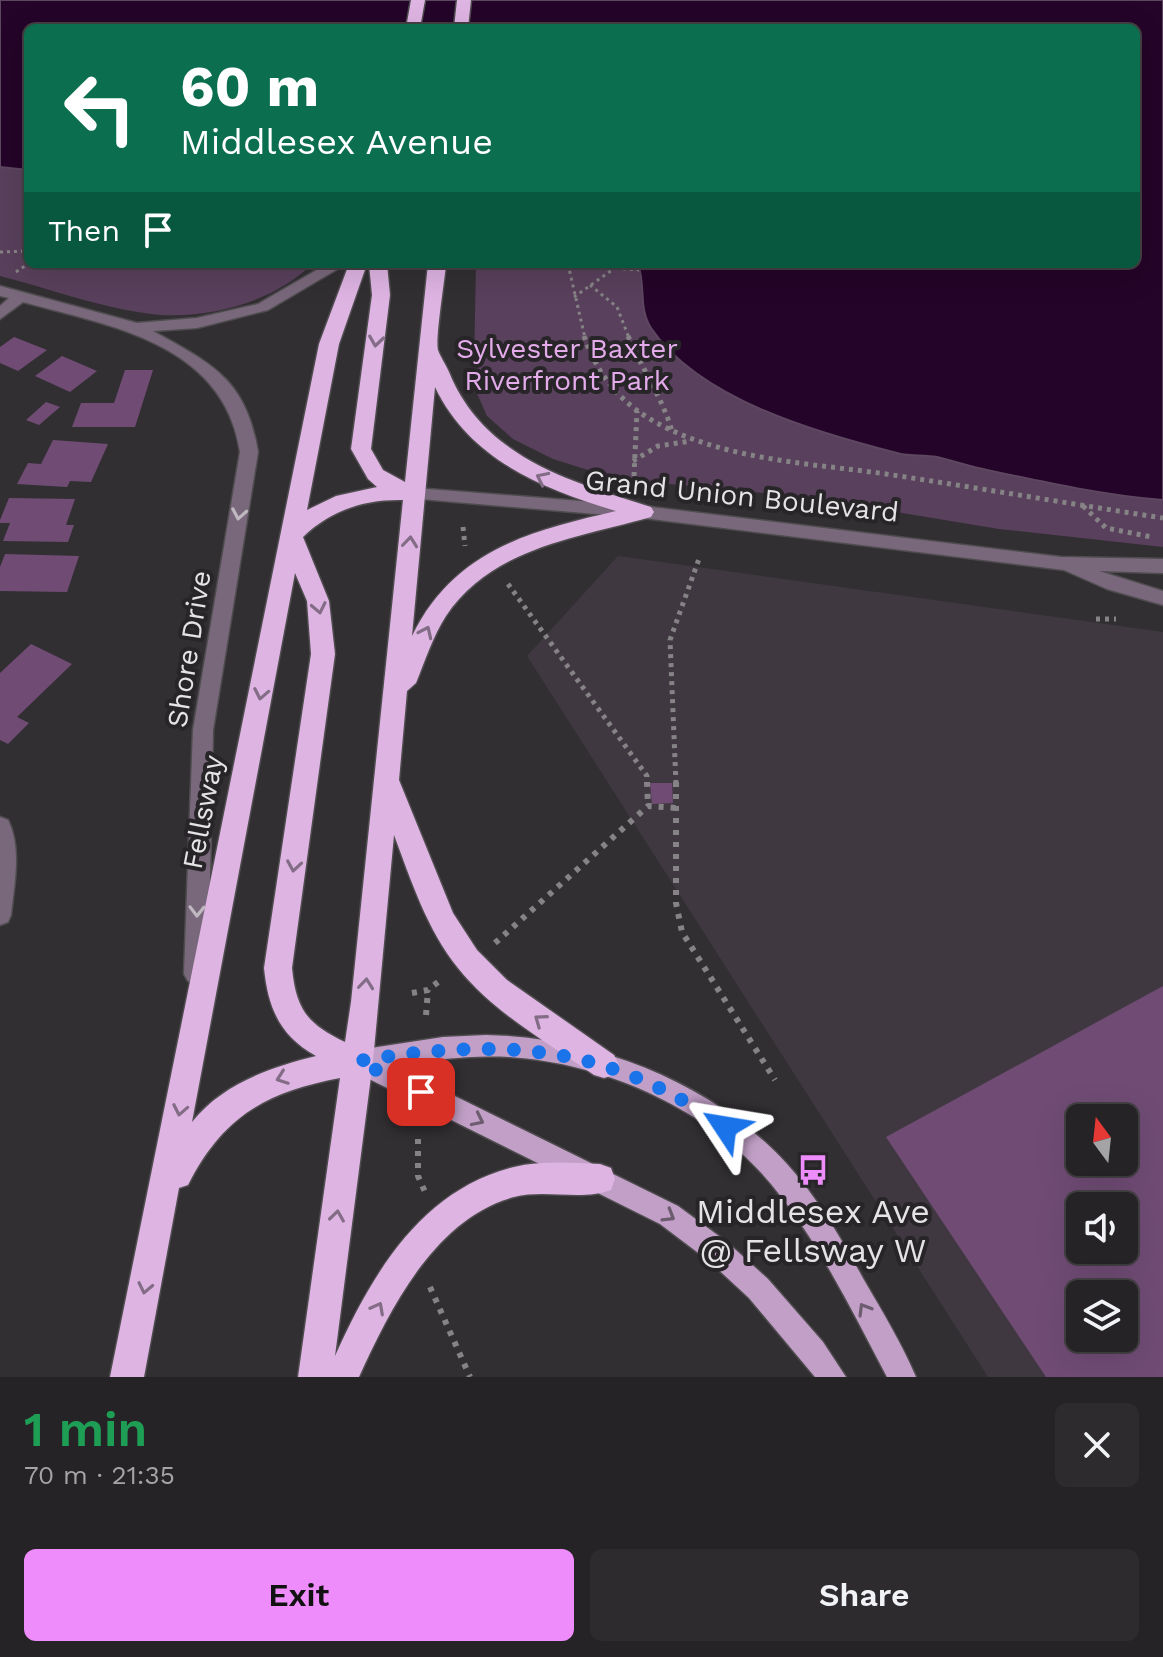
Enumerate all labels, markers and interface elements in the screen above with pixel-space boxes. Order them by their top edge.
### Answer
text: 60 m [180,54,319,120]
icon: left [48,56,152,160]
text: Middlesex Avenue [180,121,493,163]
icon: arrive [136,208,180,252]
text: Then [48,213,120,248]
park label: Sylvester Baxter Riverfront Park [456,332,678,397]
one-way arrow [367,335,384,348]
street label: Grand Union Boulevard [584,463,900,529]
one-way arrow [536,472,551,487]
one-way arrow [231,507,248,521]
one-way arrow [402,535,419,548]
street label: Shore Drive [160,568,218,730]
one-way arrow [310,601,327,614]
one-way arrow [416,626,432,641]
one-way arrow [253,688,270,701]
street label: Fellsway [176,752,230,872]
one-way arrow [286,859,303,872]
one-way arrow [189,905,206,918]
one-way arrow [358,977,375,990]
one-way arrow [534,1015,549,1030]
pin [387,1058,455,1126]
one-way arrow [276,1069,290,1085]
icon: arrive [399,1070,443,1114]
position arrow [683,1085,767,1169]
one-way arrow [173,1104,190,1117]
north arrow [1066,1104,1138,1176]
map controls [1066,1104,1138,1352]
one-way arrow [470,1110,485,1126]
bus stop icon: Middlesex Ave @ Fellsway W [796,1153,830,1187]
place label: Middlesex Ave @ Fellsway W [696,1191,930,1270]
button: sound [1066,1192,1138,1264]
one-way arrow [660,1206,675,1222]
one-way arrow [328,1210,345,1223]
button: layers [1066,1280,1138,1352]
one-way arrow [137,1281,154,1294]
one-way arrow [369,1301,384,1316]
one-way arrow [859,1303,874,1318]
text: 1 min [24,1401,147,1458]
button: close [1055,1403,1139,1487]
text: 70 m · 21:35 [24,1460,175,1490]
button: Exit [24,1549,574,1641]
button: Share [590,1549,1139,1641]

